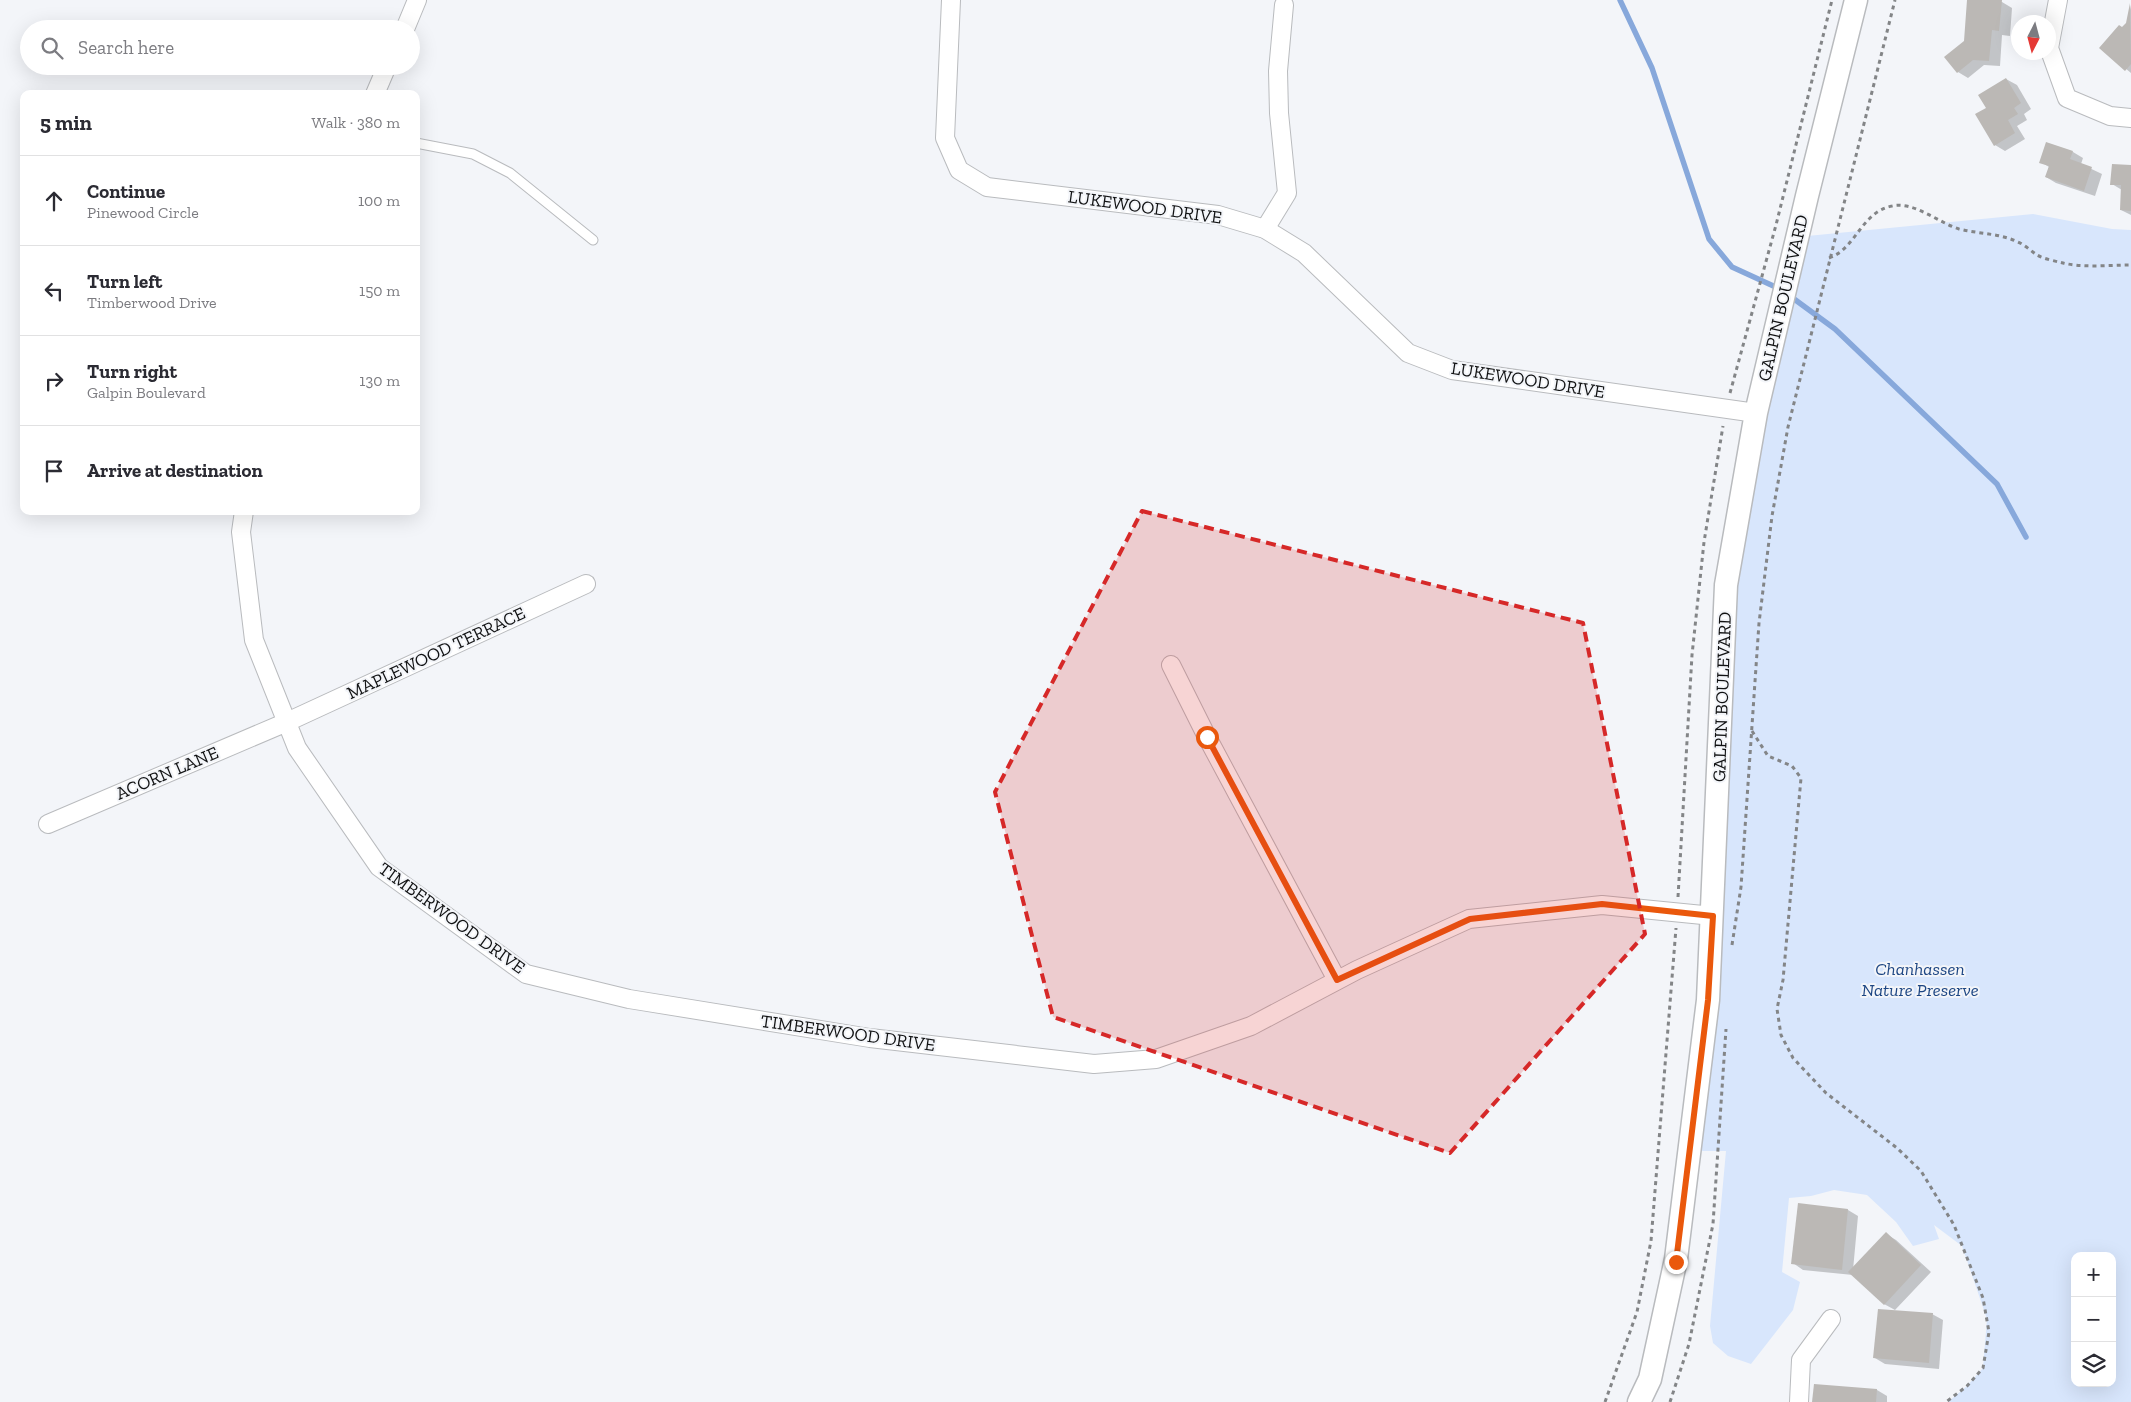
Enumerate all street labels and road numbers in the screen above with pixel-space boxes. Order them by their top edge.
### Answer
street label: LUKEWOOD DRIVE [1067,185,1223,229]
street label: GALPIN BOULEVARD [1753,213,1813,383]
street label: LUKEWOOD DRIVE [1450,357,1606,403]
street label: MAPLEWOOD TERRACE [343,602,529,704]
street label: GALPIN BOULEVARD [1708,612,1736,782]
street label: ACORN LANE [112,741,222,805]
street label: TIMBERWOOD DRIVE [374,857,530,979]
street label: TIMBERWOOD DRIVE [759,1010,937,1056]

